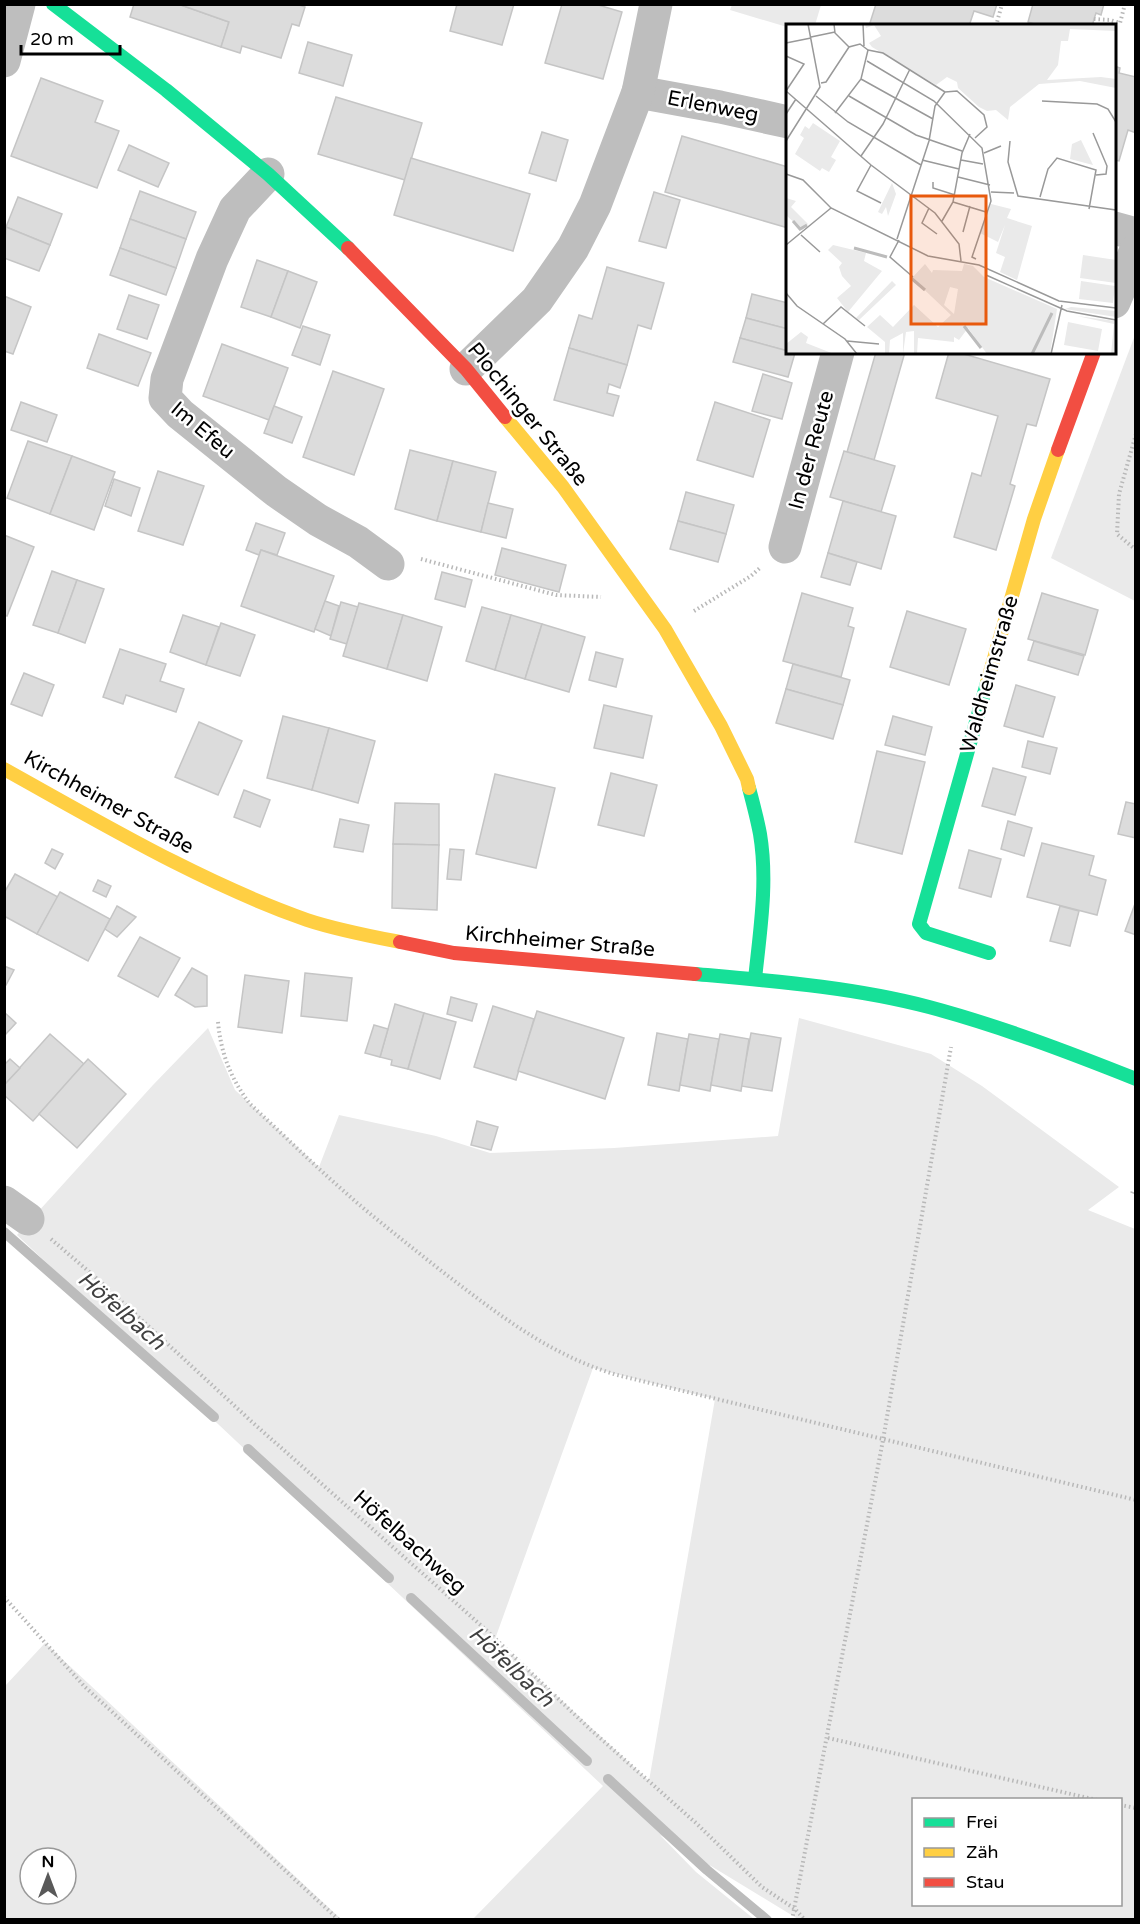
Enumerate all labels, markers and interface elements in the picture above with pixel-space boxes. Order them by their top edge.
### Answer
scale bar [21,18,120,56]
inset map [786,24,1116,354]
text: 20 m [30,28,74,50]
street label: Erlenweg [665,85,761,128]
street label: Plochinger Straße [462,337,593,491]
street label: In der Reute [784,388,839,512]
street label: Im Efeu [166,396,240,464]
street label: Waldheimstraße [955,593,1024,756]
street label: Kirchheimer Straße [19,745,198,860]
street label: Kirchheimer Straße [464,921,656,962]
water label: Höfelbach [73,1266,171,1356]
street label: Höfelbachweg [348,1485,471,1600]
water label: Höfelbach [463,1621,560,1713]
legend [912,1798,1122,1906]
text: Frei [966,1811,998,1833]
text: Zäh [966,1841,999,1863]
north arrow [18,1846,78,1906]
text: N [42,1852,54,1872]
text: Stau [966,1871,1005,1893]

